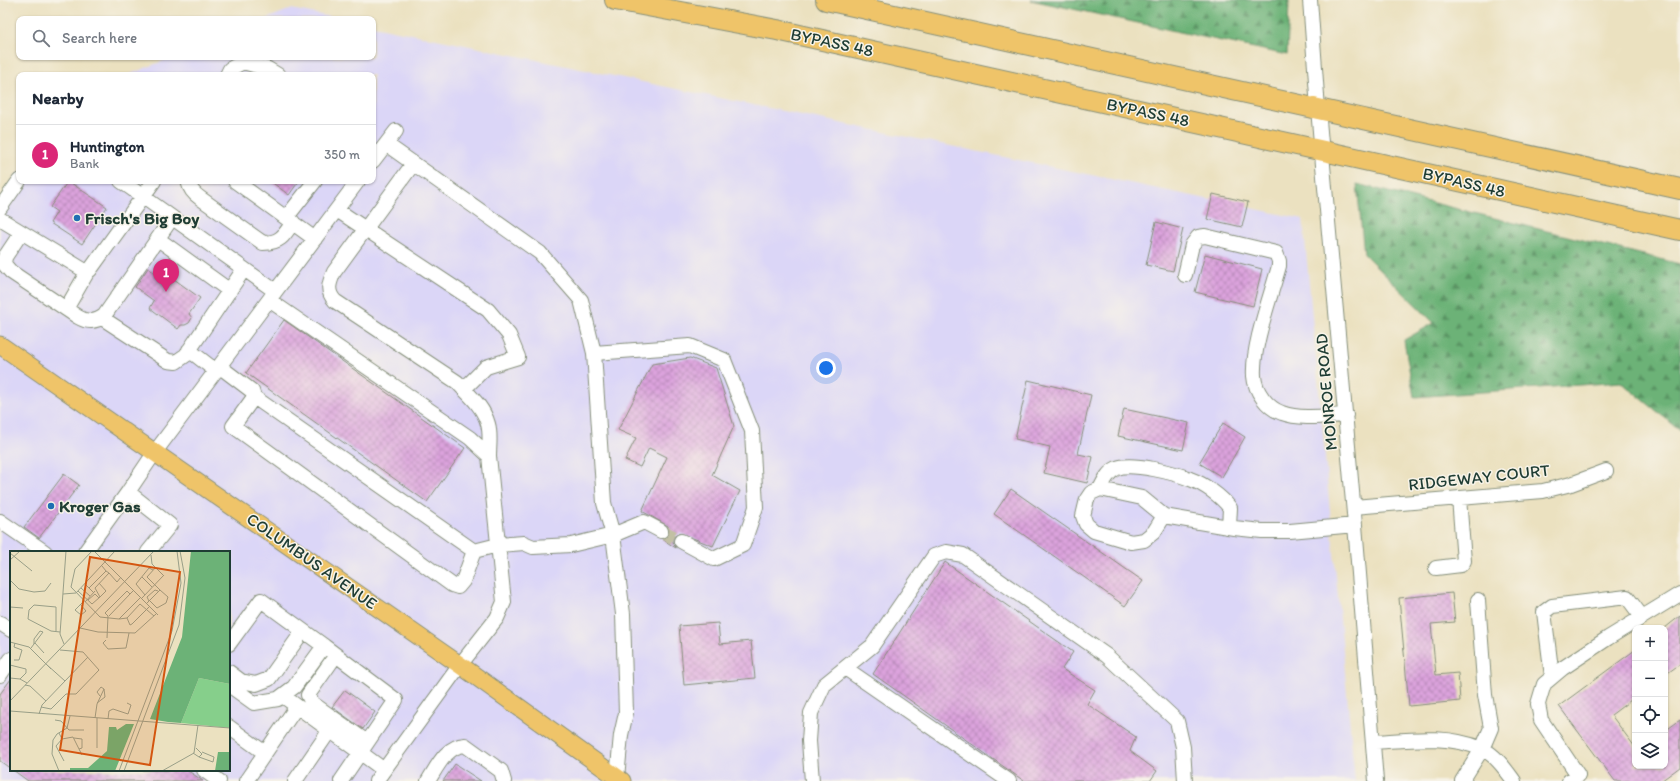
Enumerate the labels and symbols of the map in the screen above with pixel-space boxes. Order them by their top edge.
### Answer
street label: BYPASS 48 [789,23,875,61]
street label: BYPASS 48 [1105,93,1191,131]
street label: BYPASS 48 [1421,163,1507,201]
place label: Frisch's Big Boy [85,208,200,229]
marker: Frisch's Big Boy [72,213,82,223]
pin: 1 [153,259,179,292]
street label: MONROE ROAD [1311,332,1341,451]
your location [816,358,836,378]
street label: RIDGEWAY COURT [1407,460,1551,494]
place label: Kroger Gas [59,496,141,517]
marker: Kroger Gas [46,501,56,511]
street label: COLUMBUS AVENUE [243,508,381,614]
inset map [10,551,230,771]

